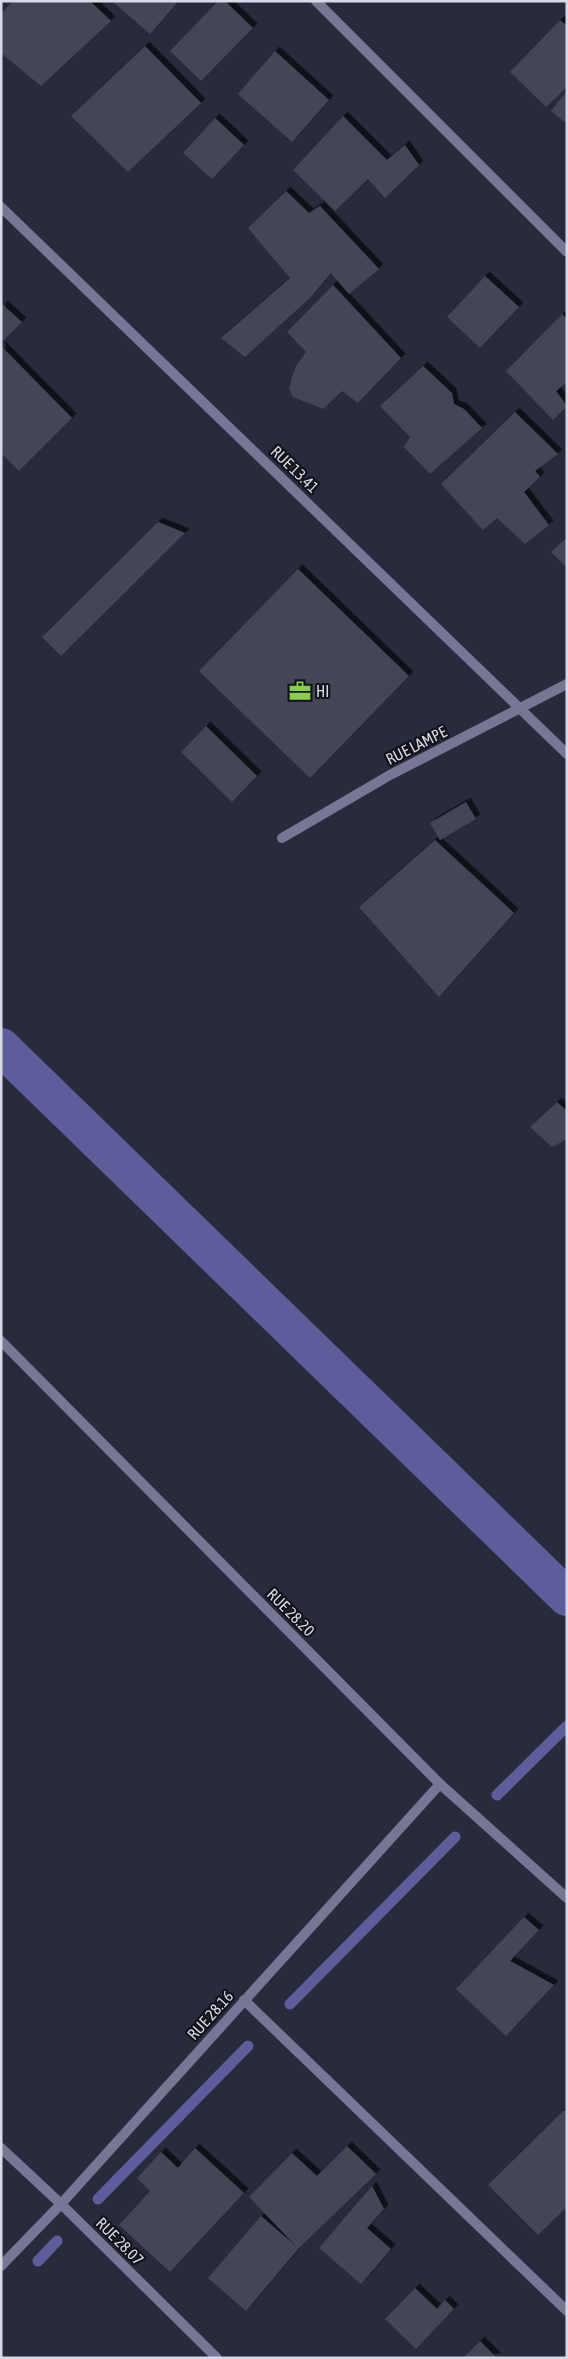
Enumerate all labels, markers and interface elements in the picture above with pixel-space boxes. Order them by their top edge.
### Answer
street label: RUE 13.41 [267,442,323,496]
office icon: HI [287,678,313,704]
place label: HI [316,682,329,700]
street label: RUE LAMPE [383,722,450,768]
street label: RUE 28.20 [264,1585,318,1639]
street label: RUE 28.16 [183,1987,237,2043]
street label: RUE 28.07 [93,2214,147,2268]

